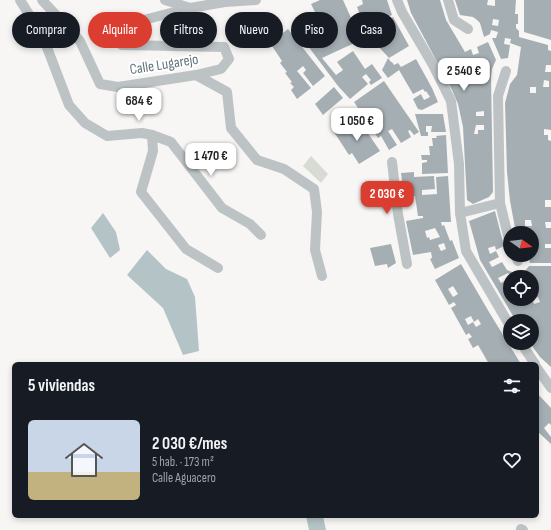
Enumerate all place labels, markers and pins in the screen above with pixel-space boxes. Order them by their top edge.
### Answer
pin: 2 540 € [427,58,501,92]
pin: 684 € [111,88,167,122]
pin: 1 050 € [320,108,394,142]
pin: 1 470 € [174,143,248,177]
pin: 2 030 € [350,181,424,215]

